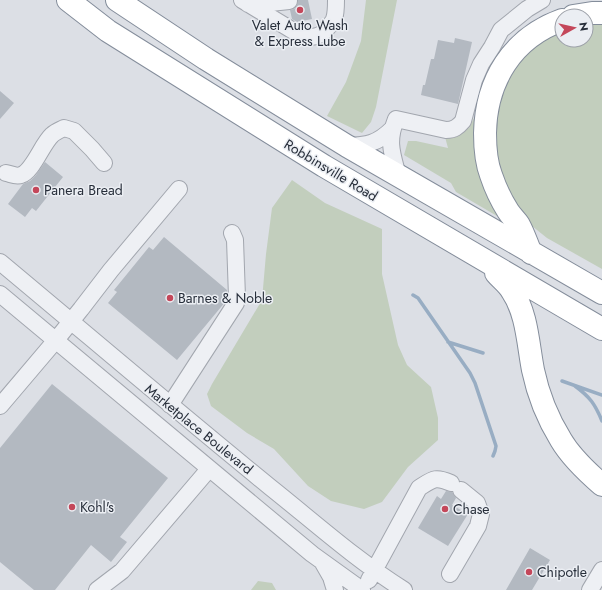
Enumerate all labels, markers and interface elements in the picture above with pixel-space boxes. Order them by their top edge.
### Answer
marker: Valet Auto Wash & Express Lube [295,5,305,15]
north arrow [554,8,594,48]
place label: Valet Auto Wash & Express Lube [252,15,348,51]
text: N [575,21,592,32]
street label: Robbinsville Road [280,134,382,206]
place label: Panera Bread [44,180,123,200]
marker: Panera Bread [31,185,41,195]
place label: Barnes & Noble [178,288,272,308]
marker: Barnes & Noble [165,293,175,303]
street label: Marketplace Boulevard [141,379,257,479]
place label: Kohl's [80,497,114,517]
place label: Chase [453,499,490,519]
marker: Kohl's [67,502,77,512]
marker: Chase [440,504,450,514]
place label: Chipotle [537,562,587,582]
marker: Chipotle [524,567,534,577]

